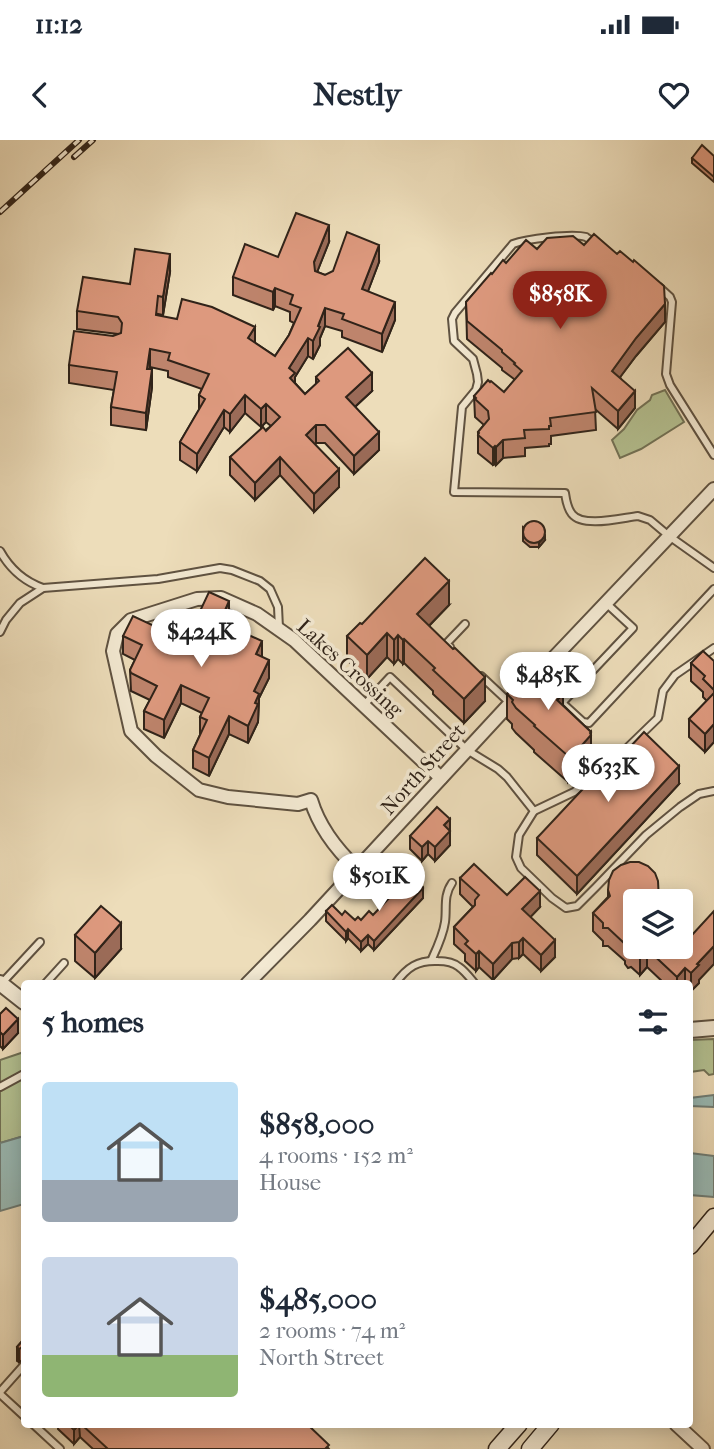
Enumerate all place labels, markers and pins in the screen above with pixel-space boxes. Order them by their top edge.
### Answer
pin: $858K [511,272,609,331]
pin: $424K [152,610,250,669]
pin: $485K [499,652,597,712]
pin: $633K [559,744,657,804]
pin: $501K [330,854,428,913]

